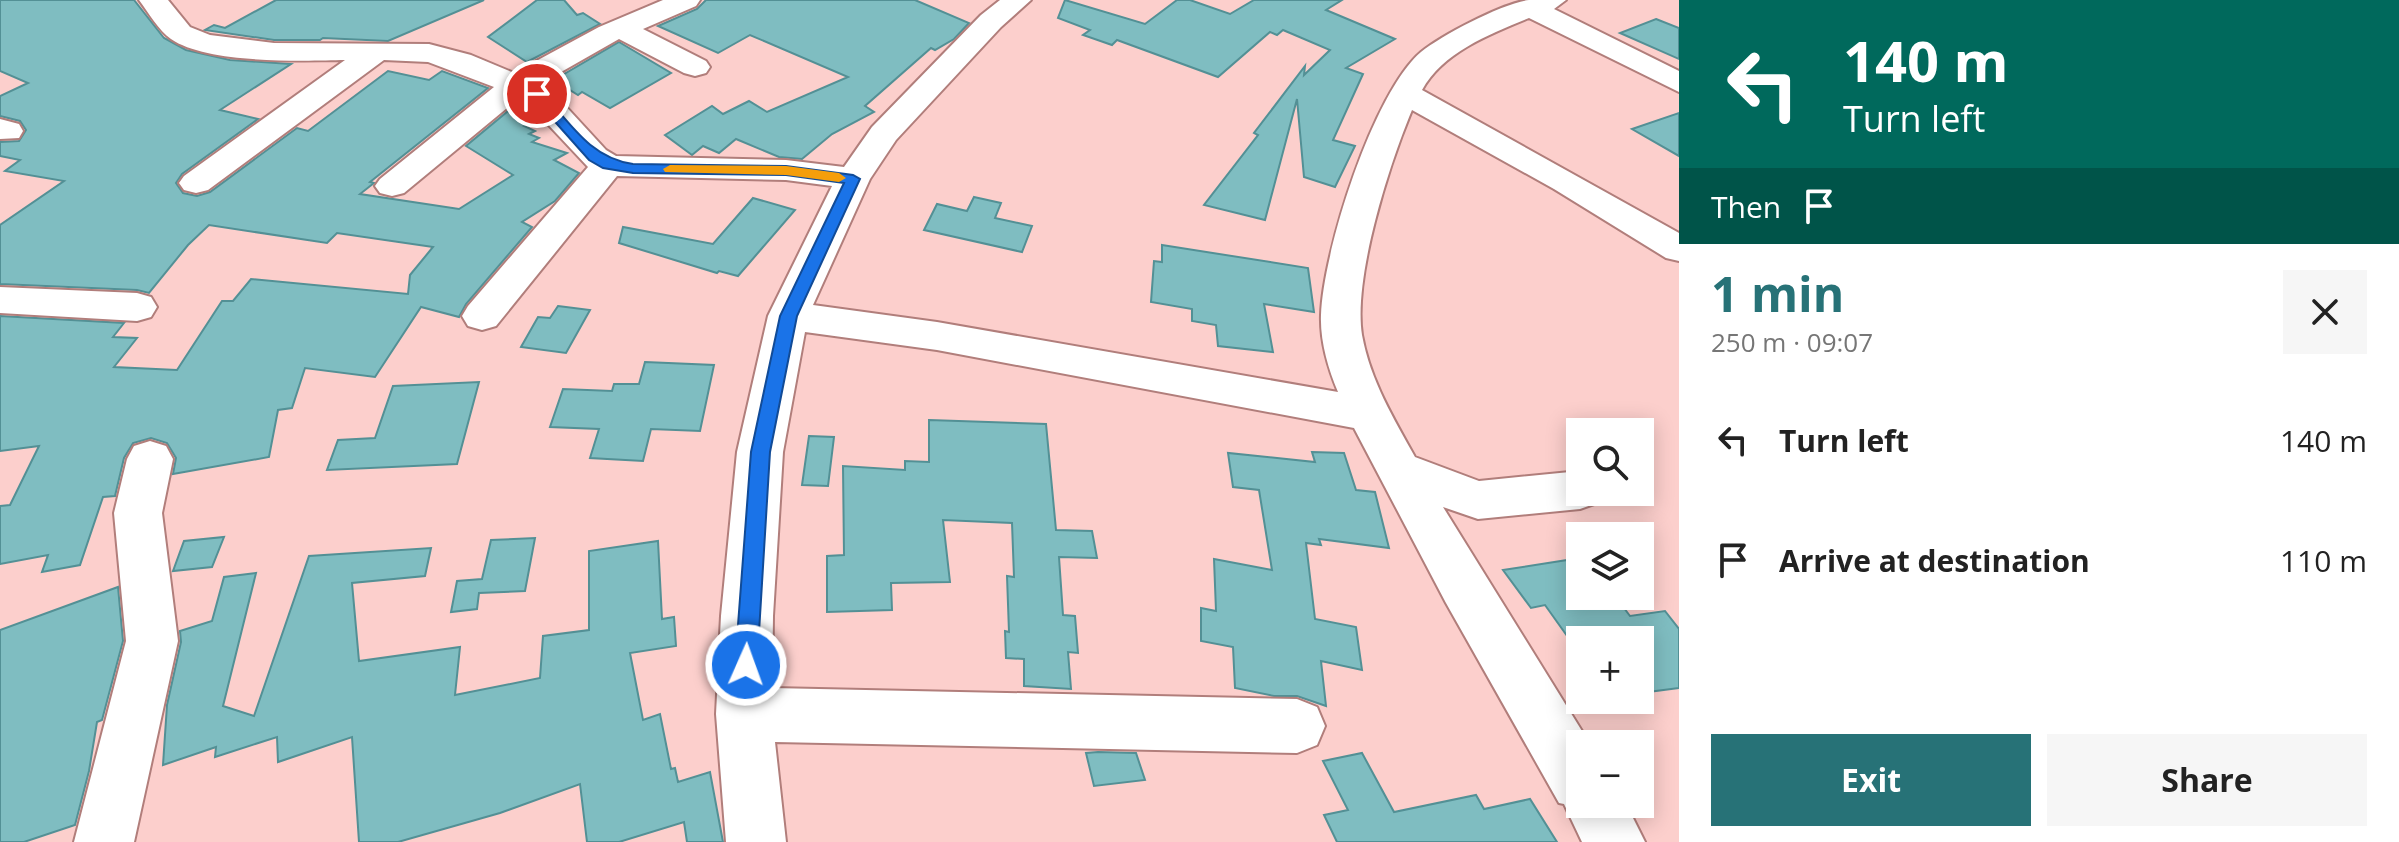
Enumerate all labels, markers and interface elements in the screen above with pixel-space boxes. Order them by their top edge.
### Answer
text: 140 m [1843,22,2009,98]
icon: left [1711,32,1815,136]
pin [503,60,571,128]
icon: arrive [515,72,559,116]
text: Turn left [1843,94,1985,143]
icon: arrive [1797,184,1841,228]
text: Then [1711,186,1781,227]
text: 1 min [1711,261,1844,326]
button: close [2283,270,2367,354]
text: 250 m · 09:07 [1711,324,1873,360]
map controls [1566,418,1654,818]
button: search [1566,418,1654,506]
icon: left [1711,418,1755,462]
text: Turn left [1779,420,1909,461]
text: 140 m [2280,420,2367,461]
button: layers [1566,522,1654,610]
icon: arrive [1711,538,1755,582]
text: Arrive at destination [1779,540,2090,581]
text: 110 m [2280,540,2367,581]
position arrow [704,623,788,707]
button: + [1566,626,1654,714]
button: − [1566,730,1654,818]
button: Exit [1711,734,2031,826]
button: Share [2047,734,2367,826]

